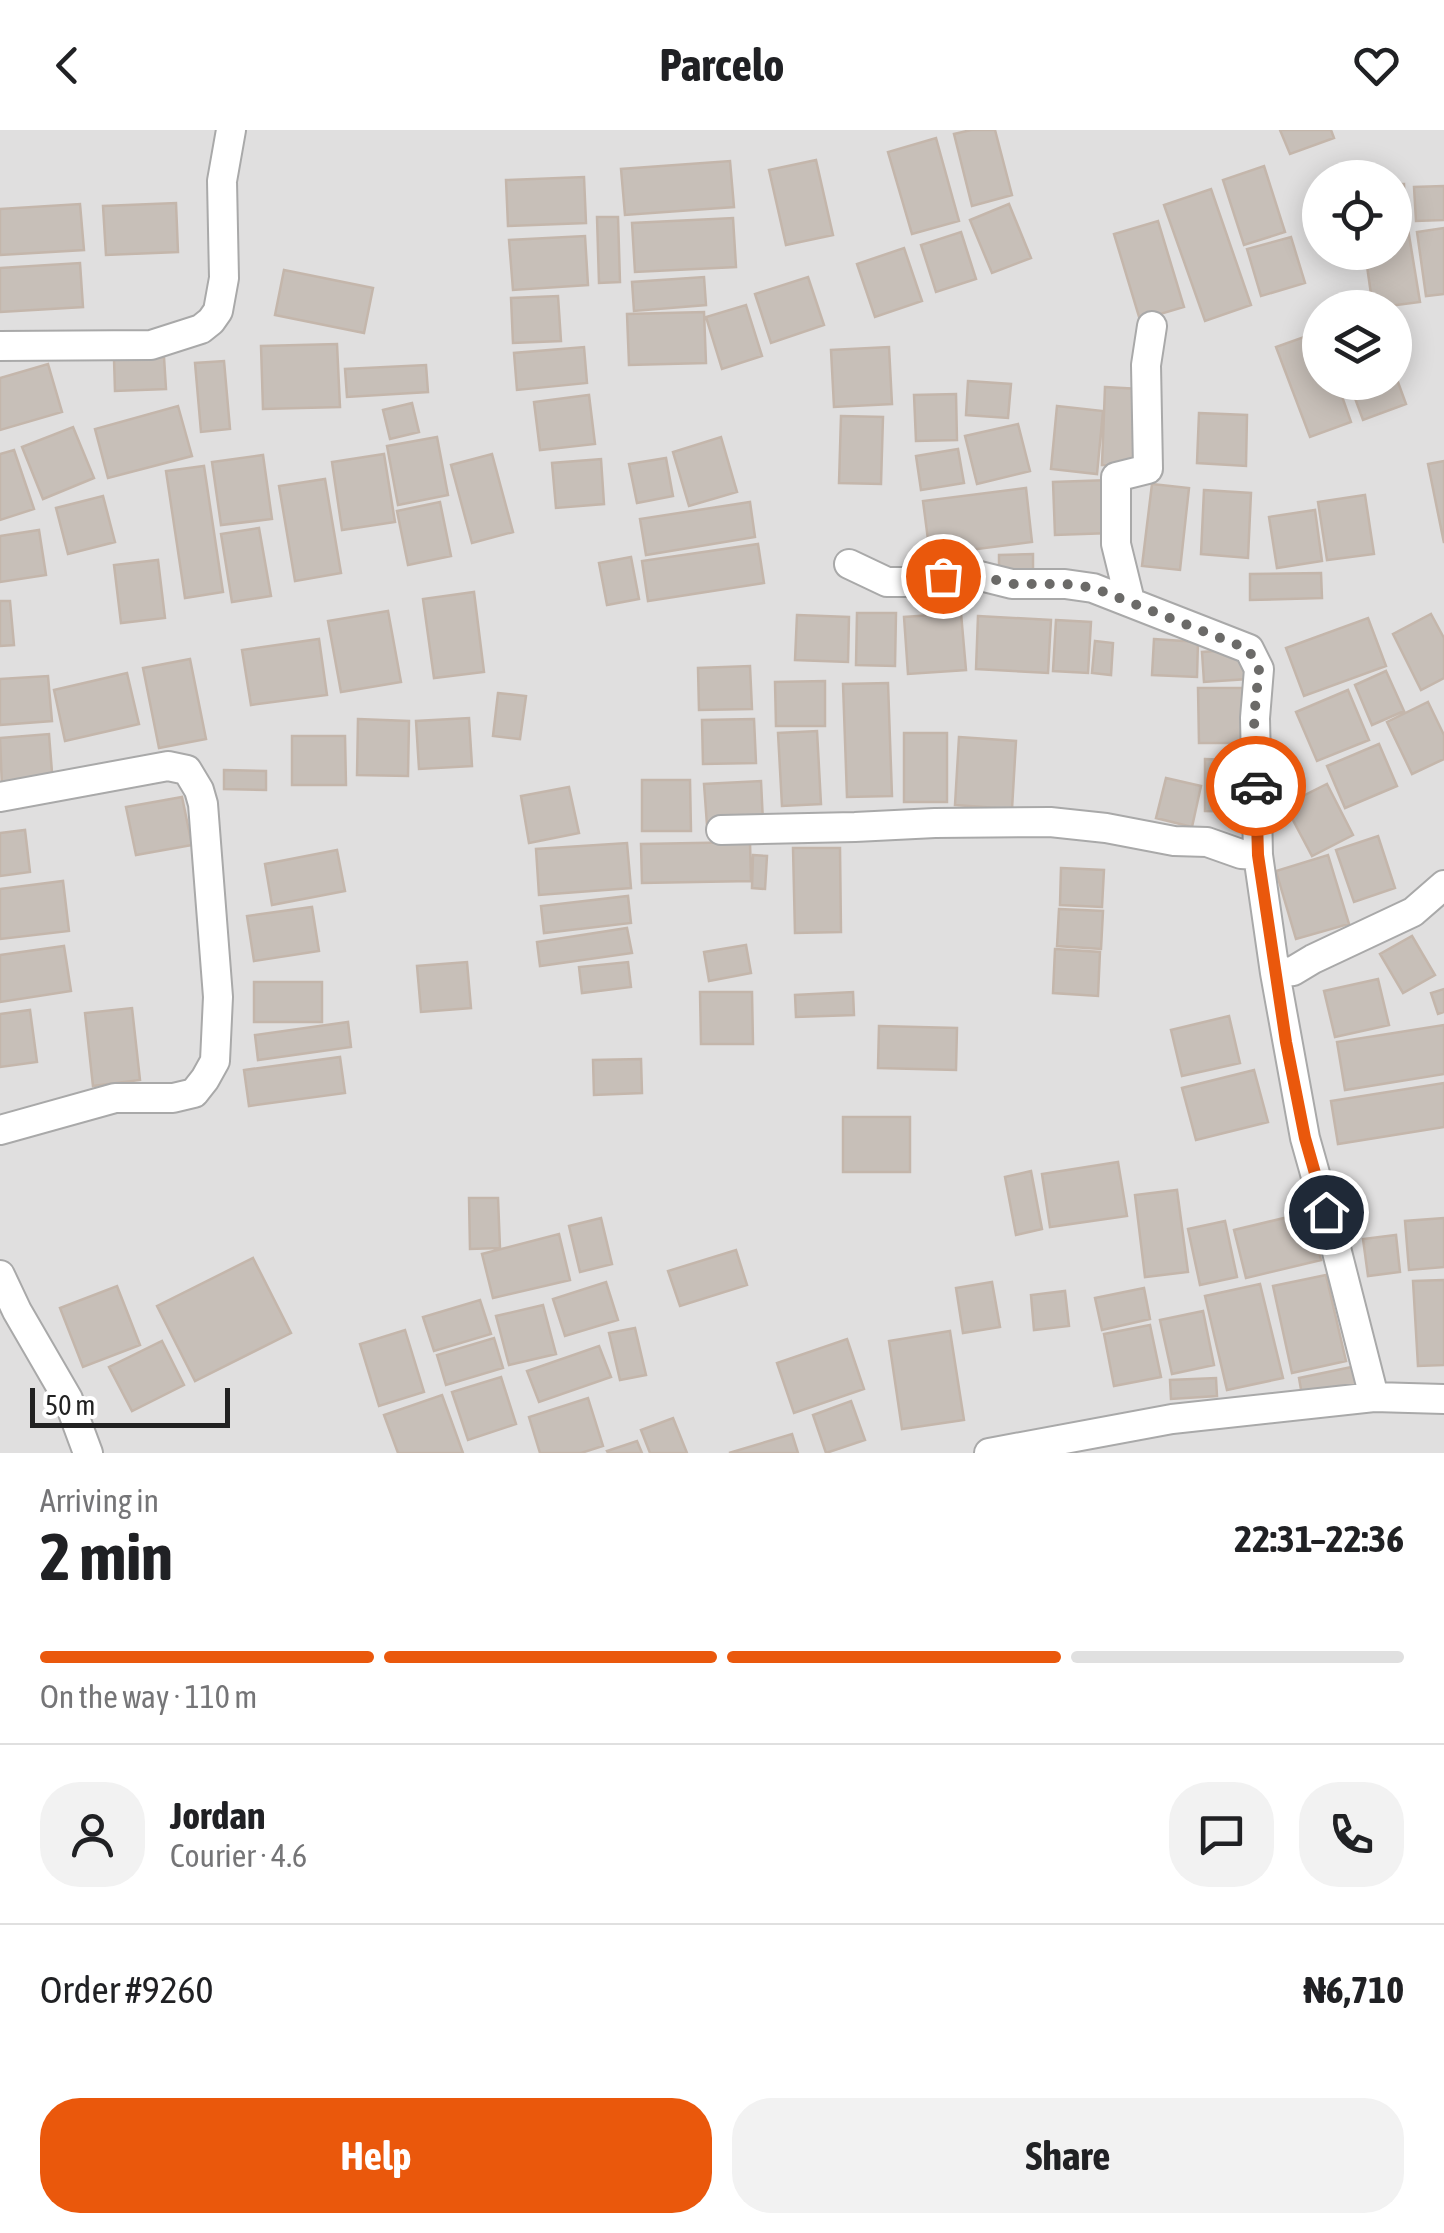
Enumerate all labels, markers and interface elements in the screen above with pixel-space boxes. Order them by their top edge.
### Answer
icon: back [40,38,95,93]
icon: heart [1349,38,1404,93]
text: Parcelo [659,39,785,91]
map controls [1302,160,1412,400]
button: locate [1302,160,1412,270]
button: layers [1302,290,1412,400]
pin [901,534,986,619]
icon: bag [916,549,971,604]
courier [1206,736,1306,836]
icon: car [1229,759,1284,814]
pin [1284,1170,1369,1255]
icon: home [1299,1185,1354,1240]
scale bar [30,1383,230,1428]
text: 50 m [45,1389,95,1421]
text: Arriving in [40,1482,159,1519]
text: 22:31–22:36 [1234,1517,1404,1560]
text: 2 min [40,1519,173,1594]
text: On the way · 110 m [40,1678,257,1715]
button: person [40,1782,145,1887]
button: chat [1169,1782,1274,1887]
button: phone [1299,1782,1404,1887]
text: Jordan [170,1794,265,1837]
text: Courier · 4.6 [170,1837,307,1874]
text: Order #9260 [40,1968,213,2011]
text: ₦6,710 [1303,1968,1404,2011]
button: Help [40,2098,712,2213]
button: Share [732,2098,1404,2213]

